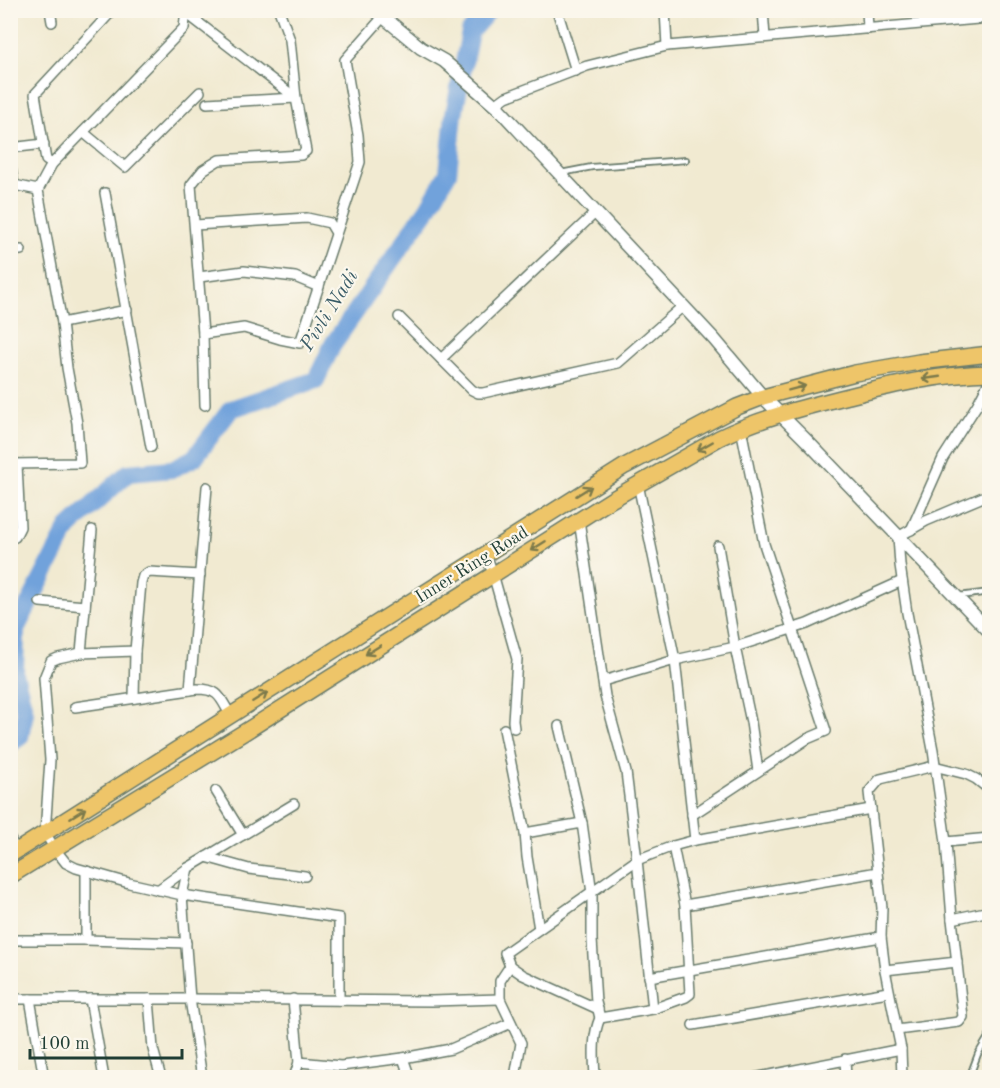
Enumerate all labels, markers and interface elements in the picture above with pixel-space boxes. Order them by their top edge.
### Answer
water label: Pivli Nadi [297,267,363,356]
one-way arrow [922,373,942,384]
one-way arrow [787,382,806,394]
one-way arrow [697,440,714,452]
one-way arrow [576,485,592,497]
street label: Inner Ring Road [412,523,532,607]
one-way arrow [530,540,547,552]
one-way arrow [365,645,382,657]
one-way arrow [251,691,268,703]
one-way arrow [69,806,86,818]
scale bar [30,1022,182,1060]
text: 100 m [39,1035,90,1053]

